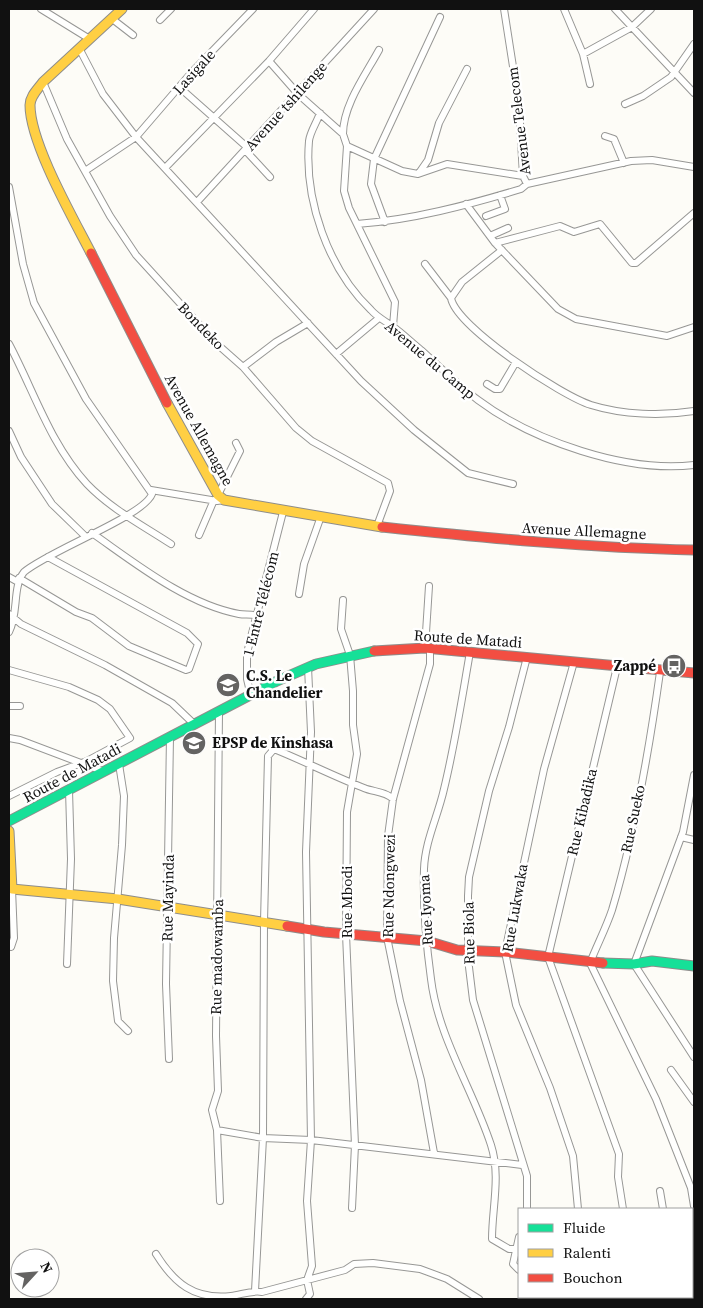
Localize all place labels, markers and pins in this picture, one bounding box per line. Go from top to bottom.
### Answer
bus stop icon: Zappé [661,653,687,679]
place label: Zappé [614,655,656,676]
place label: C.S. Le Chandelier [246,665,323,703]
school or university icon: C.S. Le Chandelier [215,672,241,698]
school or university icon: EPSP de Kinshasa [181,730,207,756]
place label: EPSP de Kinshasa [212,732,334,753]

